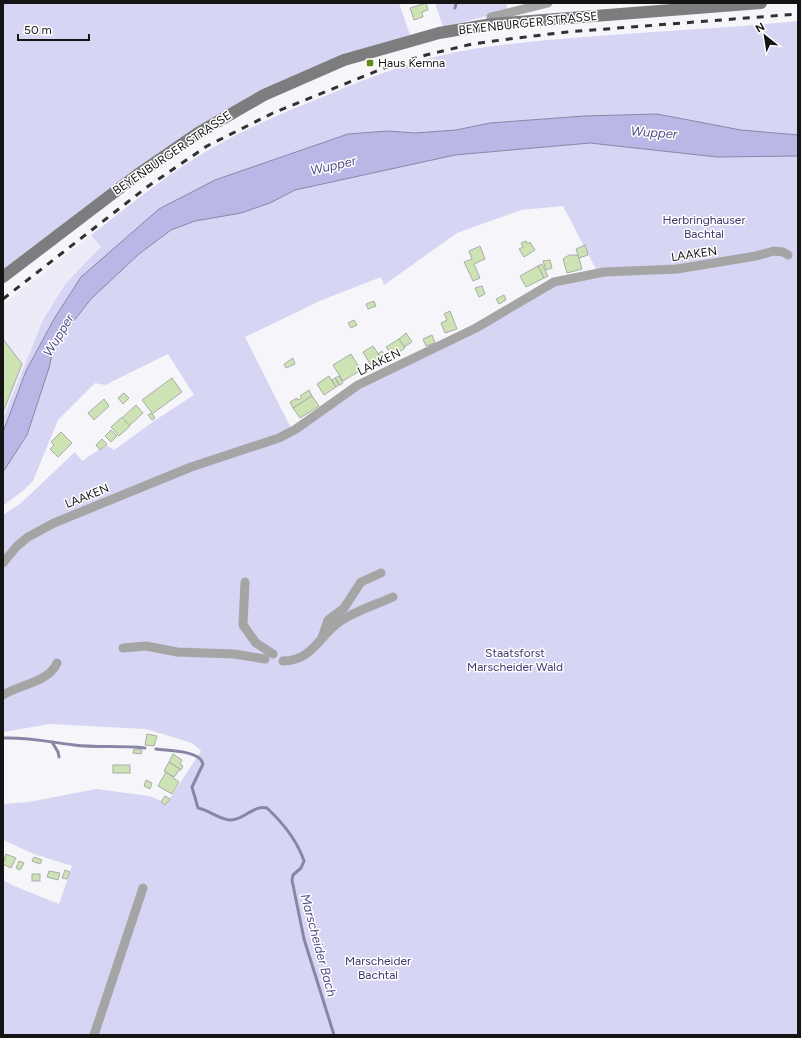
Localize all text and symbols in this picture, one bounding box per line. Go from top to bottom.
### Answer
street label: BEYENBURGER STRASSE [458,9,598,37]
scale bar [18,16,89,42]
north arrow [745,16,785,56]
text: N [753,20,767,36]
text: 50 m [24,23,52,37]
place label: Haus Kemna [378,56,445,70]
marker: Haus Kemna [365,58,375,68]
street label: BEYENBURGER STRASSE [110,108,234,198]
water label: Wupper [630,123,678,142]
water label: Wupper [309,153,358,178]
park label: Herbringhauser Bachtal [663,213,745,241]
street label: LAAKEN [670,244,718,264]
water label: Wupper [40,311,77,359]
street label: LAAKEN [355,346,403,378]
street label: LAAKEN [63,481,111,511]
park label: Staatsforst Marscheider Wald [467,646,563,674]
water label: Marscheider Bach [298,892,339,998]
park label: Marscheider Bachtal [345,954,411,982]

